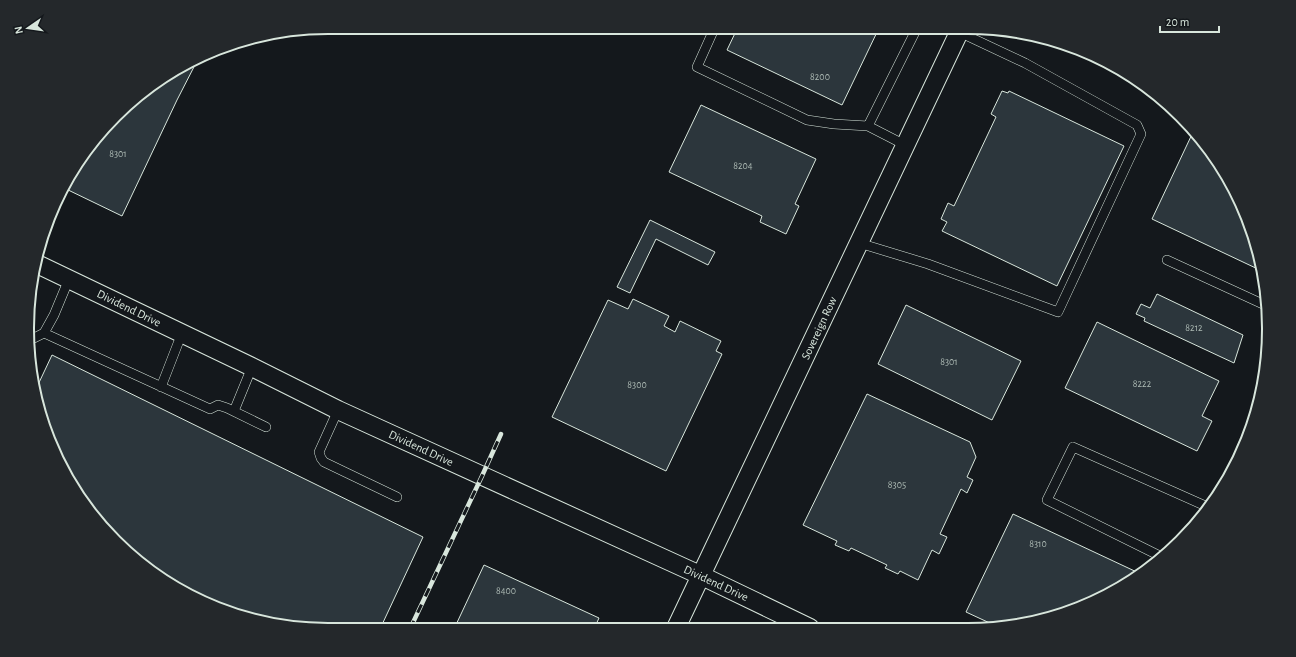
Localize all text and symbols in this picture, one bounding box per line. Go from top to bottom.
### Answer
north arrow [8,8,48,48]
scale bar [1160,8,1219,34]
text: 20 m [1166,16,1189,28]
text: N [13,25,25,35]
house number: 8200 [810,72,830,82]
house number: 8301 [109,149,127,159]
house number: 8204 [733,161,753,171]
street label: Dividend Drive [95,287,163,329]
street label: Sovereign Row [799,295,839,361]
house number: 8212 [1185,323,1203,333]
house number: 8301 [940,357,958,367]
house number: 8222 [1133,379,1152,389]
house number: 8300 [627,380,647,390]
street label: Dividend Drive [387,428,455,468]
house number: 8305 [888,480,906,490]
house number: 8310 [1029,539,1047,549]
street label: Dividend Drive [682,563,750,603]
house number: 8400 [496,586,516,596]

